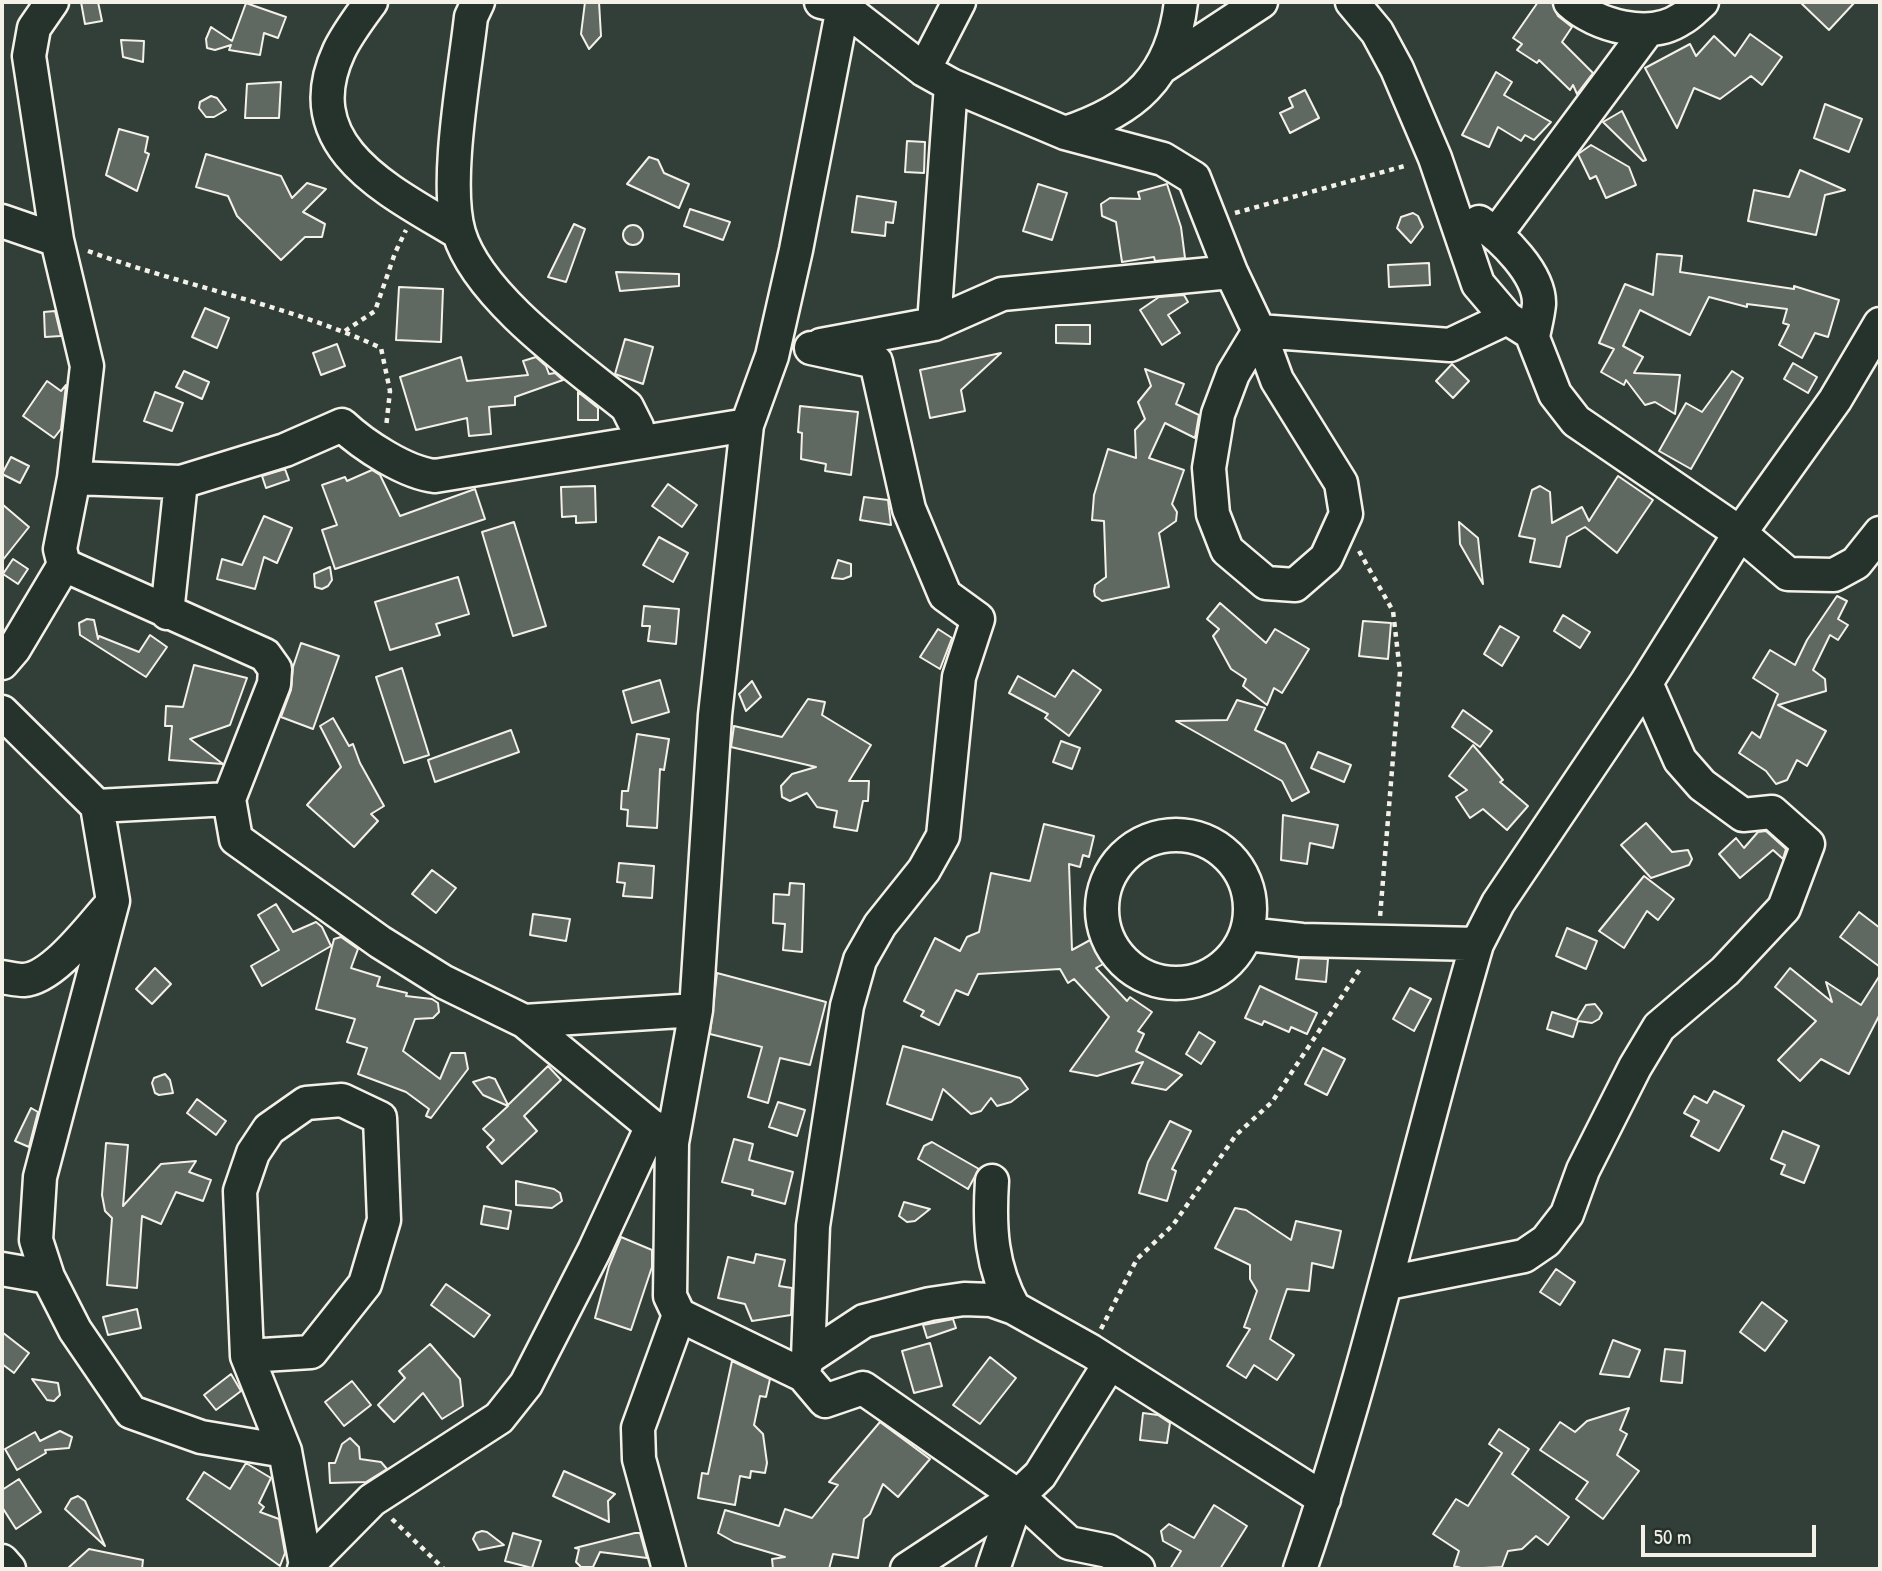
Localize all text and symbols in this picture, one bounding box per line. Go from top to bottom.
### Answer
scale bar [1644,1512,1819,1556]
text: 50 m [1654,1522,1691,1551]

